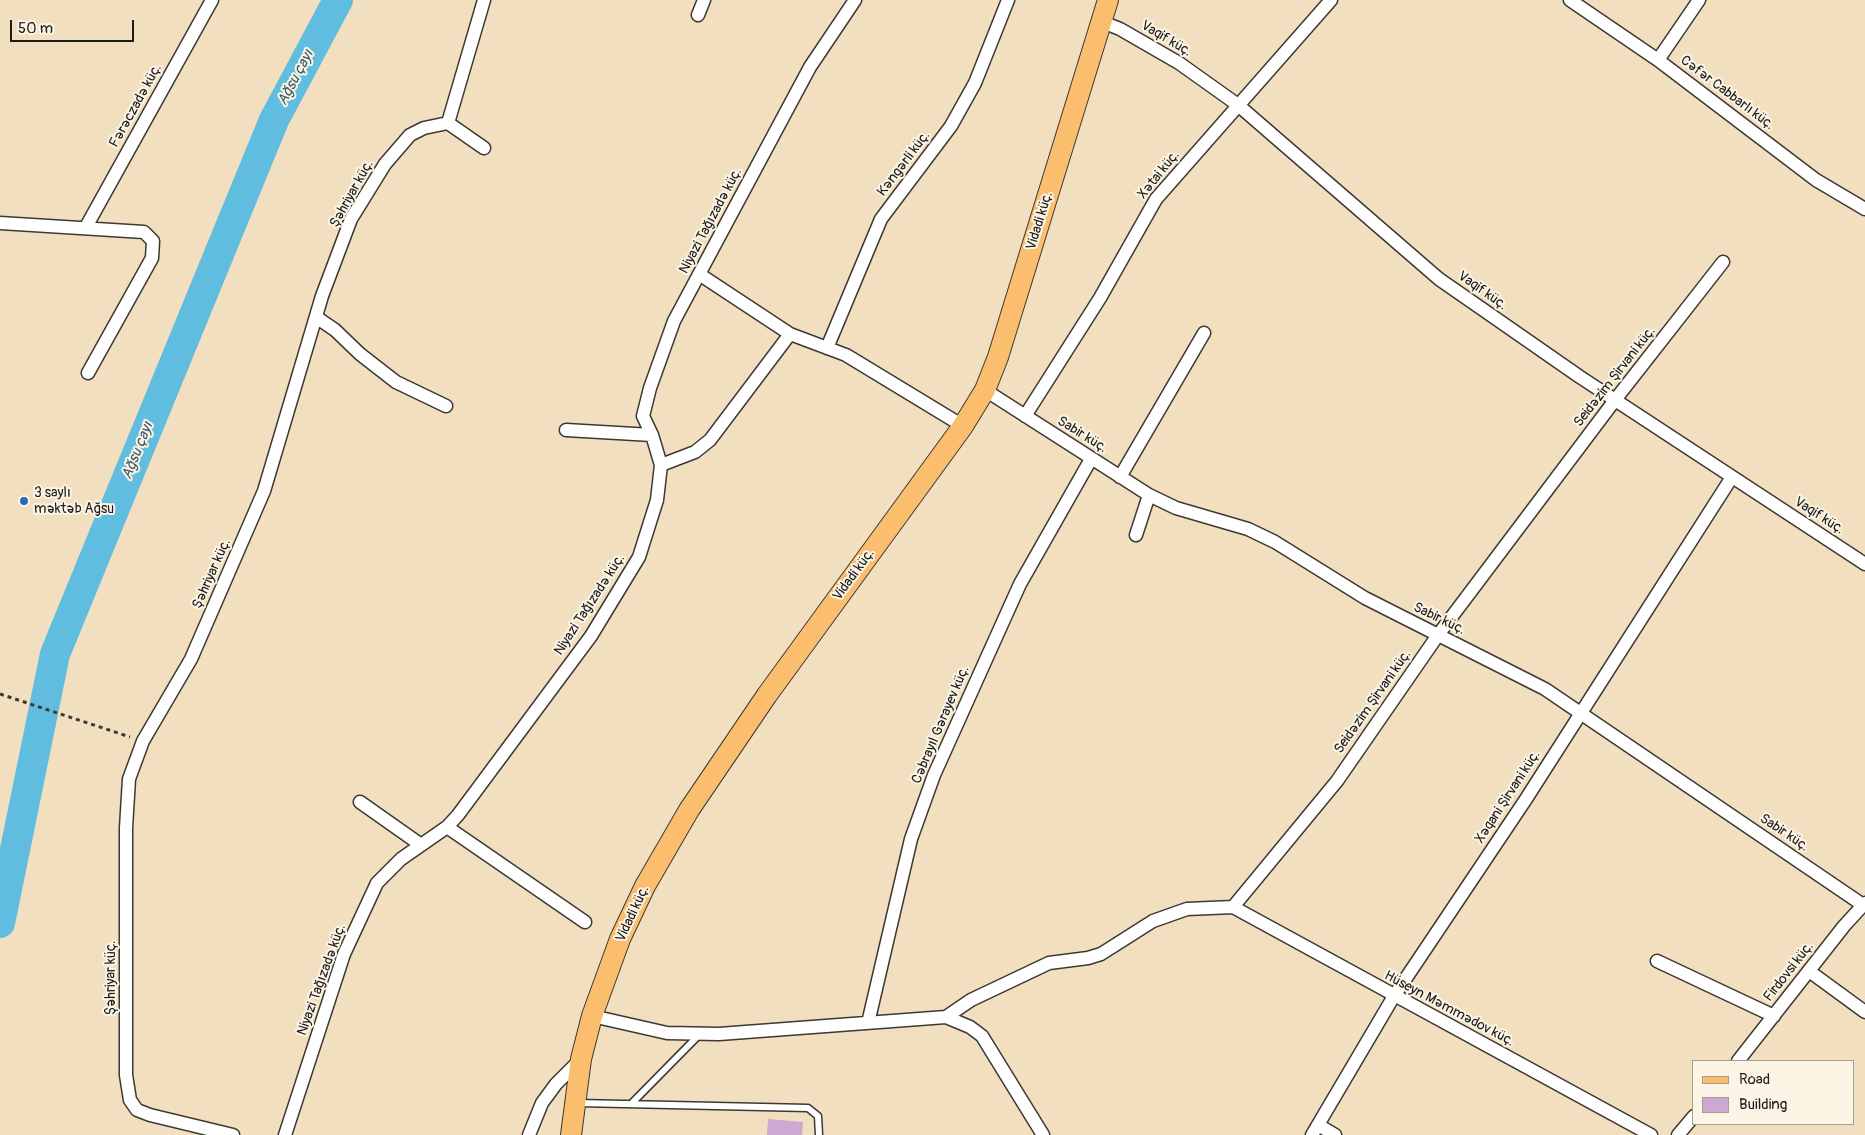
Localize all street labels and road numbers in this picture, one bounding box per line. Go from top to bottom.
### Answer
street label: Vaqif küç. [1138,17,1194,61]
street label: Cəfər Cabbarlı küç. [1677,52,1777,134]
street label: Fərəczadə küç. [106,61,166,151]
street label: Kəngərli küç. [874,128,934,200]
street label: Xətai küç. [1134,147,1184,203]
street label: Şəhriyar küç. [327,157,377,231]
street label: Niyazi Tağızadə küç. [676,165,746,277]
street label: Vidadi küç. [1023,190,1057,252]
street label: Vaqif küç. [1454,268,1510,314]
street label: Seidəzim Şirvani küç. [1571,323,1659,431]
street label: Sabir küç. [1054,413,1110,457]
street label: Vaqif küç. [1791,494,1847,538]
street label: Şəhriyar küç. [189,536,235,612]
street label: Vidadi küç. [830,546,878,604]
street label: Niyazi Tağızadə küç. [551,551,629,659]
street label: Sabir küç. [1410,599,1468,639]
street label: Seidəzim Şirvani küç. [1331,647,1415,757]
street label: Cəbrayıl Gərayev küç. [909,664,973,786]
street label: Xəqani Şirvani küç. [1472,747,1544,847]
street label: Sabir küç. [1756,811,1812,855]
street label: Vidadi küç. [613,883,653,945]
street label: Niyazi Tağızadə küç. [294,922,350,1038]
street label: Firdovsi küç. [1760,939,1818,1005]
street label: Şəhriyar küç. [103,941,119,1015]
street label: Hüseyn Məmmədov küç. [1381,968,1517,1050]

